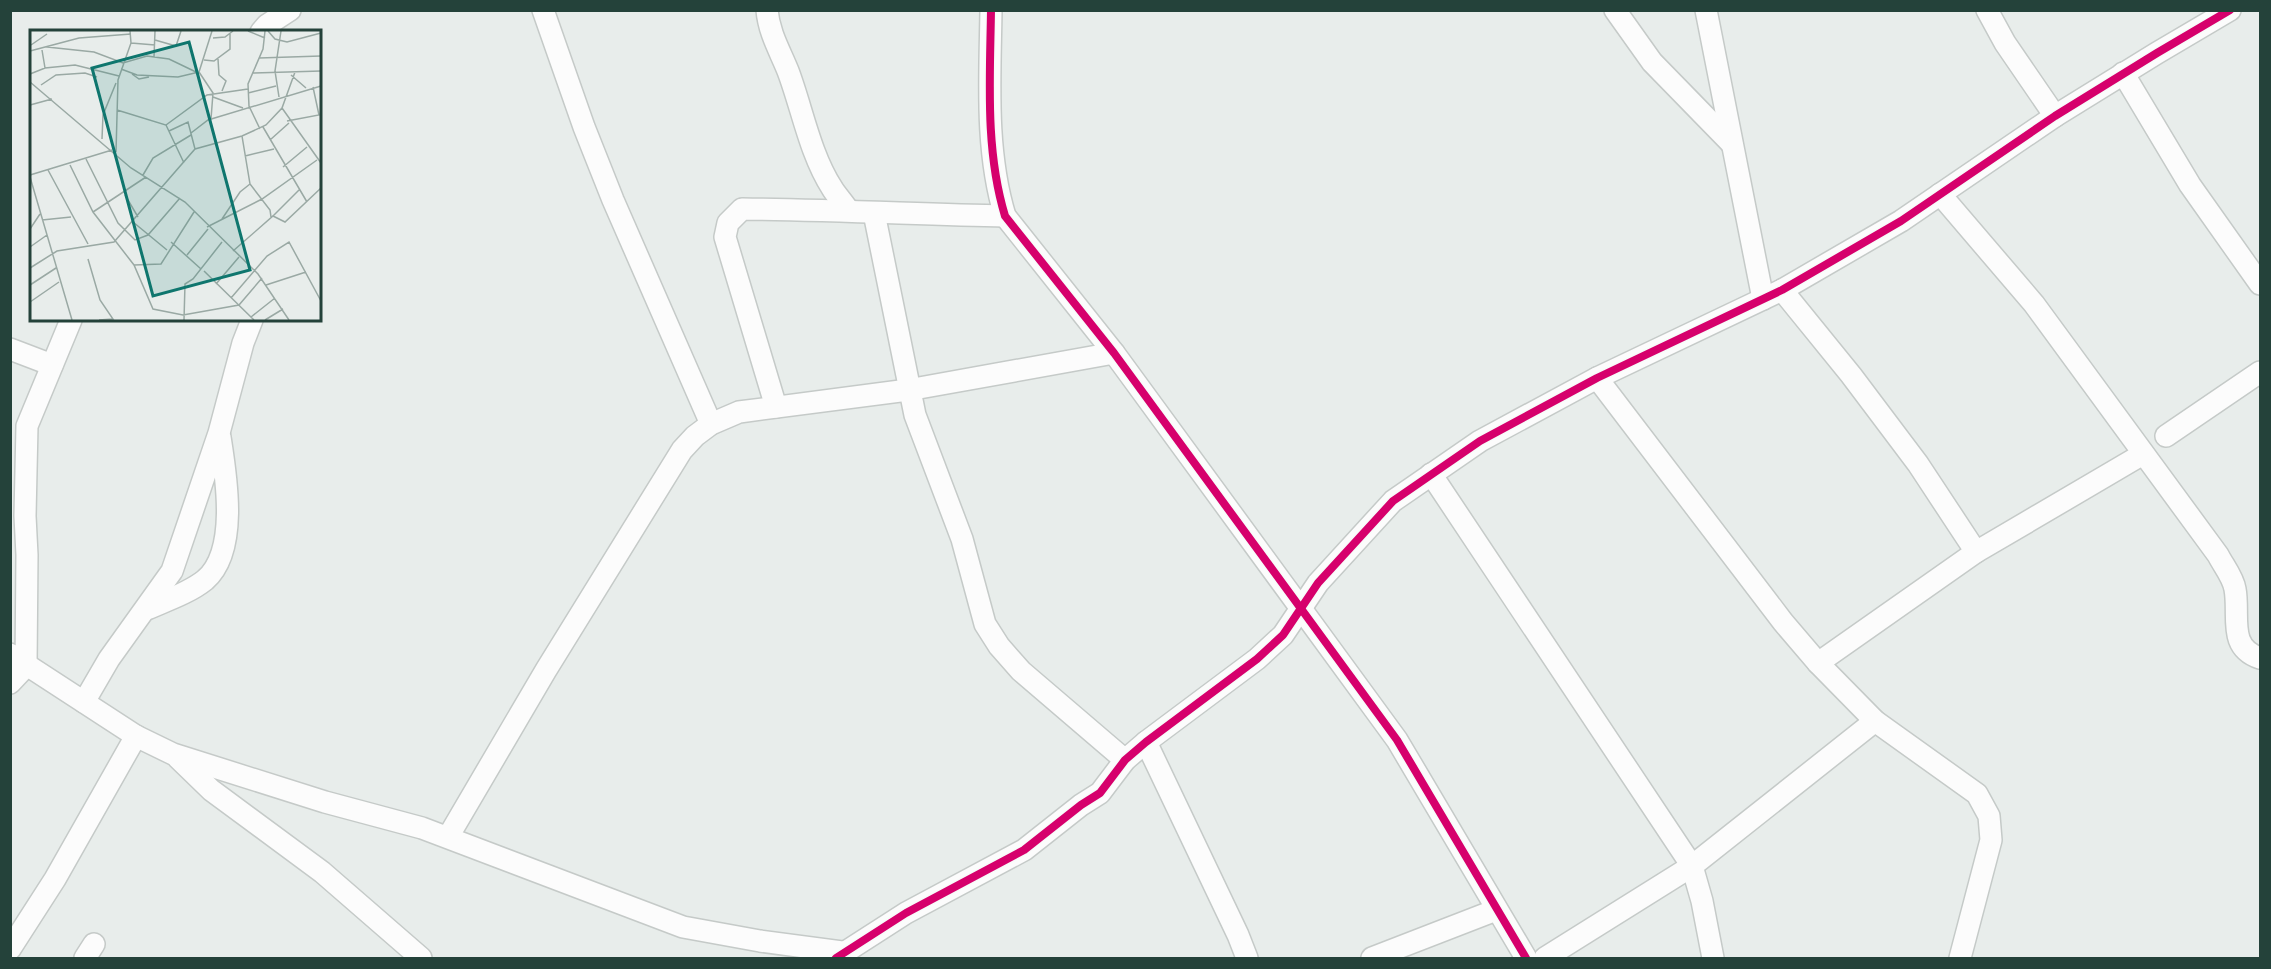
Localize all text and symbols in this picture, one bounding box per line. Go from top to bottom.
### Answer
inset map [30,30,321,321]

